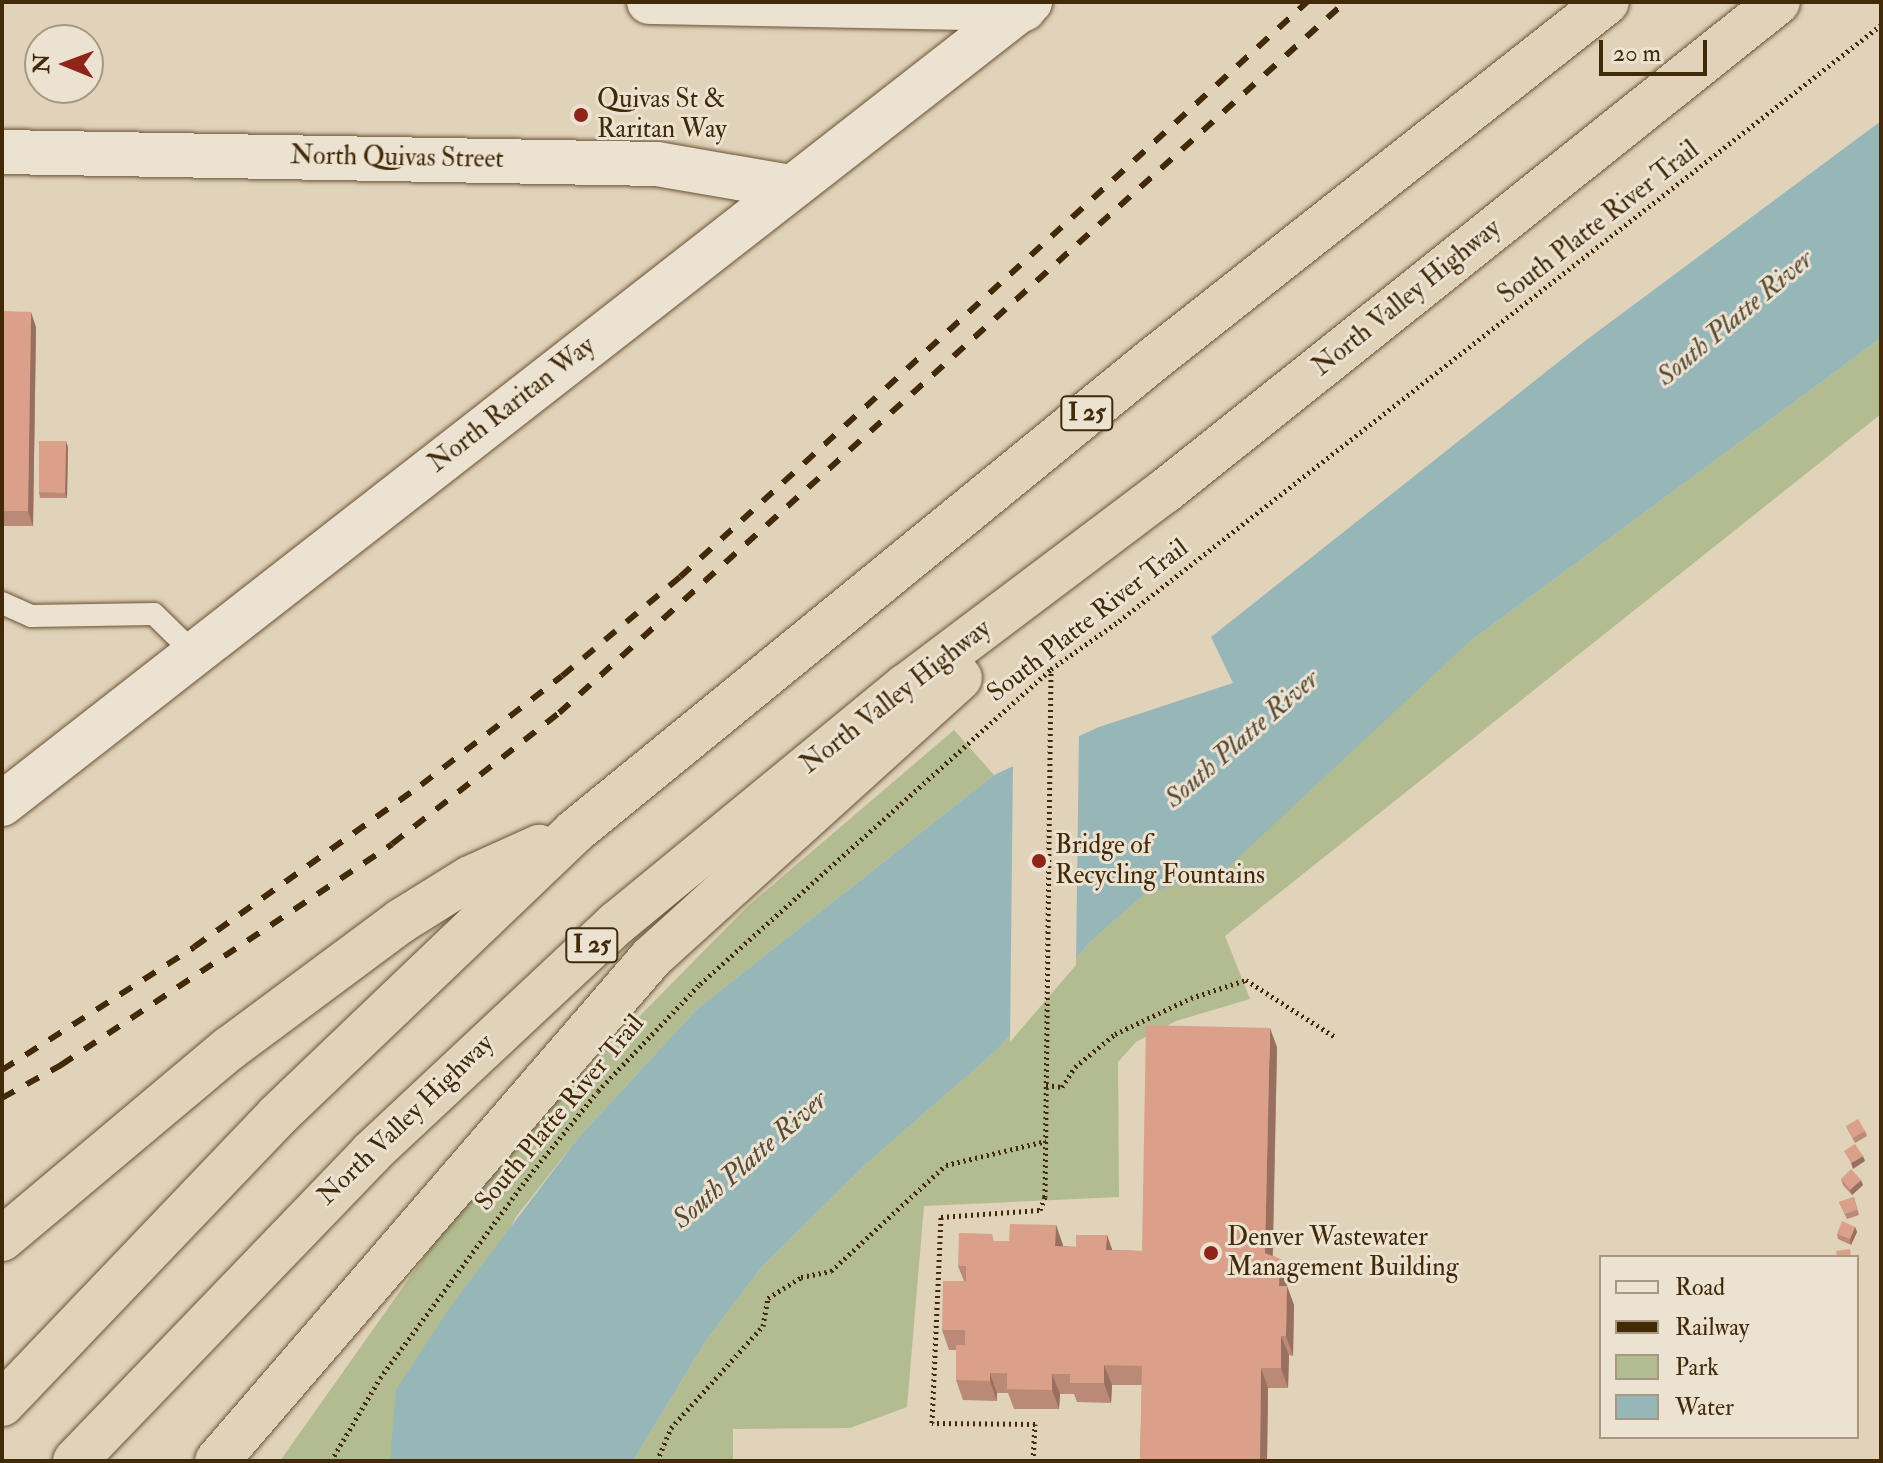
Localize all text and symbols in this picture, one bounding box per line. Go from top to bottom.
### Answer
north arrow [24,24,104,104]
scale bar [1603,24,1711,74]
text: 20 m [1613,38,1661,69]
text: N [28,54,56,74]
place label: Quivas St & Raritan Way [597,84,727,146]
marker: Quivas St & Raritan Way [572,106,590,124]
street label: South Platte River Trail [1492,135,1706,311]
street label: North Quivas Street [290,141,504,175]
street label: North Valley Highway [1307,213,1507,383]
water label: South Platte River [1650,243,1820,393]
street label: North Raritan Way [423,330,601,480]
road number: I 25 [1059,393,1115,433]
street label: South Platte River Trail [981,533,1195,709]
street label: North Valley Highway [795,613,997,781]
water label: South Platte River [1158,663,1326,815]
place label: Bridge of Recycling Fountains [1055,830,1265,892]
marker: Bridge of Recycling Fountains [1030,852,1048,870]
road number: I 25 [564,925,620,965]
street label: South Platte River Trail [469,1009,651,1217]
street label: North Valley Highway [312,1028,500,1212]
water label: South Platte River [666,1084,834,1236]
place label: Denver Wastewater Management Building [1227,1222,1458,1284]
marker: Denver Wastewater Management Building [1202,1244,1220,1262]
legend [1599,1255,1859,1439]
text: Road [1675,1272,1725,1303]
text: Railway [1675,1312,1749,1343]
text: Park [1675,1352,1719,1383]
text: Water [1675,1392,1734,1423]

